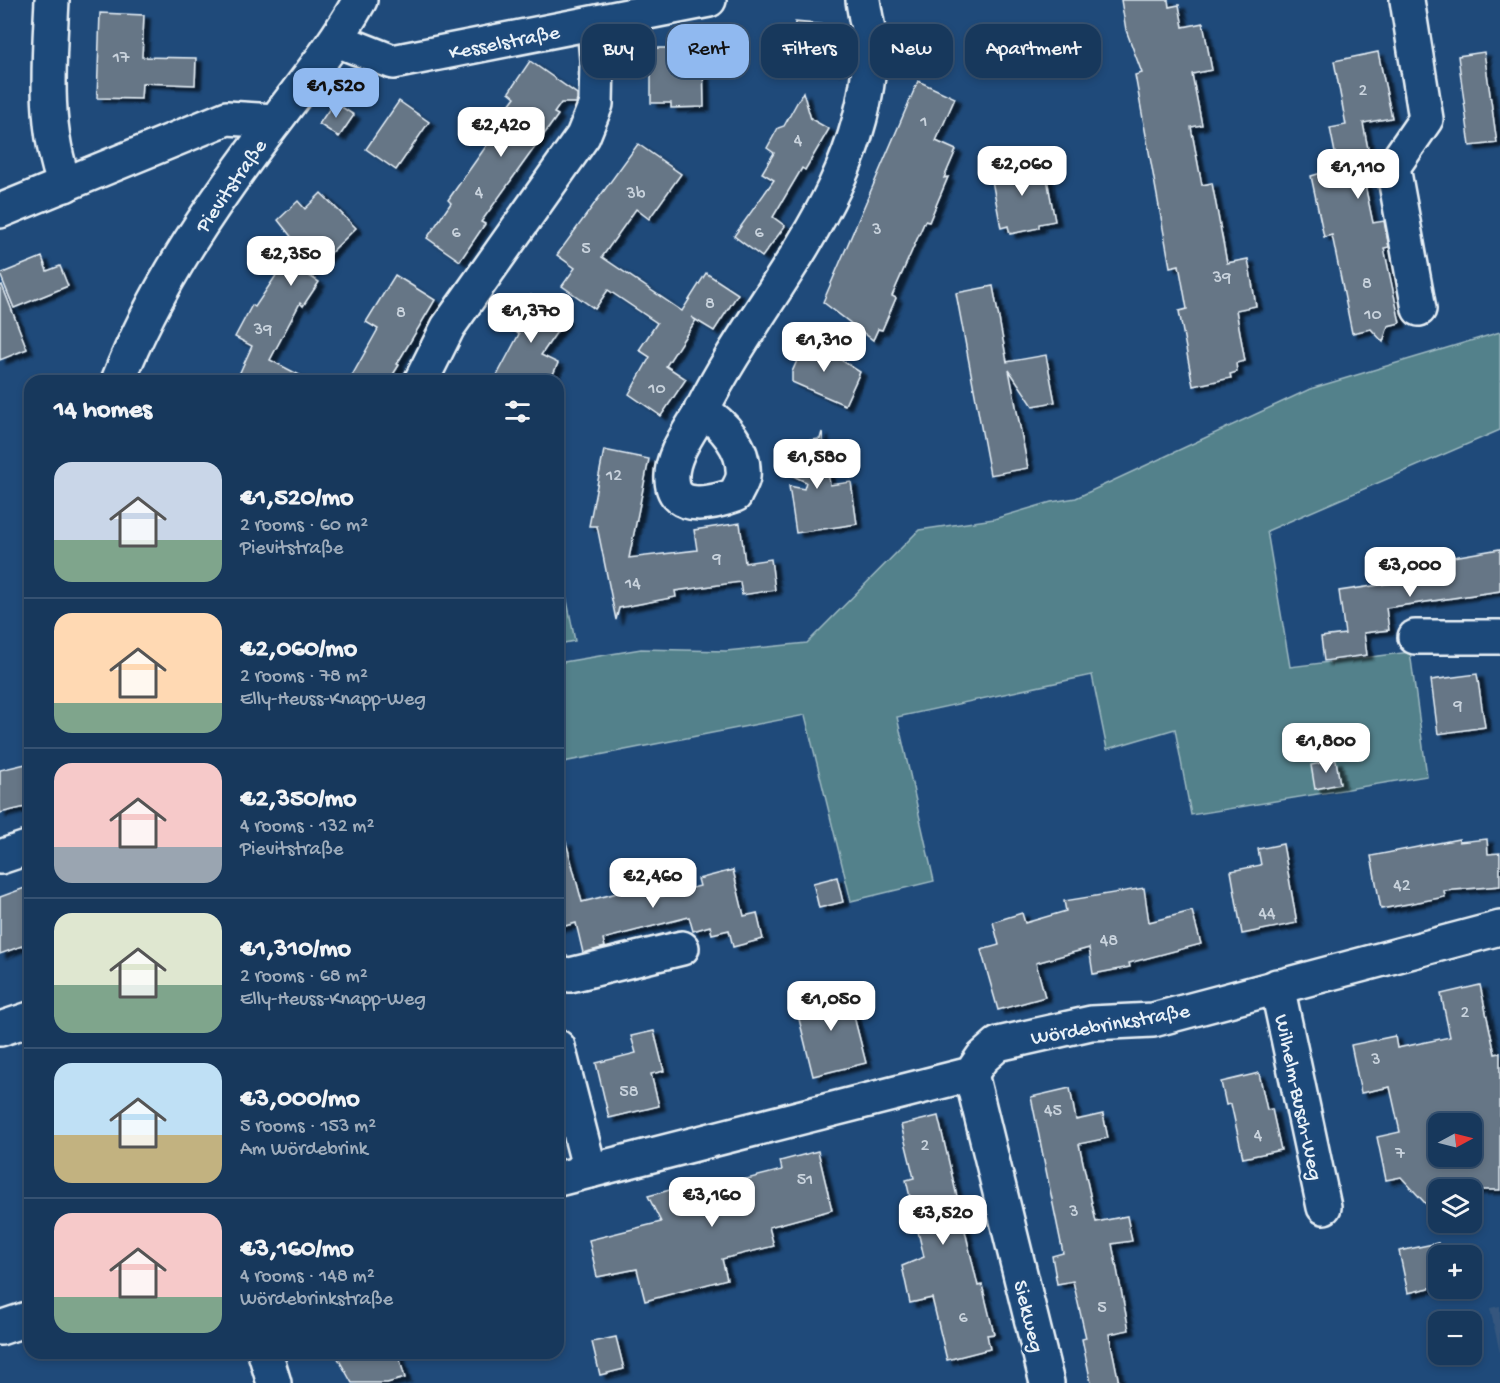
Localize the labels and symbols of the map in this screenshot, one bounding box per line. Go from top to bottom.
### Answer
street label: Kesselstraße [447,21,563,67]
house number: 17 [112,48,130,69]
pin: €1,520 [287,68,385,119]
house number: 2 [1359,81,1368,102]
pin: €2,420 [452,107,550,158]
house number: 1 [919,112,928,133]
house number: 4 [794,131,803,152]
street label: Pievitstraße [191,135,275,239]
pin: €2,060 [973,146,1071,197]
pin: €1,110 [1309,149,1407,200]
house number: 4 [475,183,484,204]
house number: 3b [626,184,646,205]
house number: 3 [871,220,882,241]
house number: 6 [451,223,461,244]
house number: 6 [754,223,764,244]
pin: €2,350 [242,236,340,287]
house number: 5 [581,239,591,260]
house number: 39 [1212,268,1231,289]
house number: 8 [1362,274,1372,295]
pin: €1,370 [482,293,580,344]
house number: 8 [705,294,715,315]
house number: 8 [396,303,406,324]
house number: 10 [1363,305,1382,326]
house number: 39 [253,320,272,341]
pin: €1,310 [775,322,873,373]
house number: 10 [647,379,666,400]
pin: €1,580 [768,439,866,490]
house number: 12 [605,466,622,487]
pin: €3,000 [1361,547,1459,598]
house number: 9 [711,549,722,570]
house number: 14 [624,574,641,595]
house number: 9 [1452,696,1463,717]
pin: €1,800 [1277,723,1375,774]
pin: €2,460 [604,858,702,909]
house number: 42 [1393,876,1411,897]
house number: 44 [1258,904,1276,925]
house number: 48 [1100,931,1118,952]
pin: €1,050 [782,981,880,1032]
street label: Wördebrinkstraße [1029,1000,1193,1053]
house number: 2 [1461,1003,1470,1024]
street label: Wilhelm-Busch-Weg [1267,1012,1326,1183]
house number: 3 [1370,1050,1381,1071]
house number: 58 [619,1082,639,1103]
house number: 45 [1044,1101,1062,1122]
north arrow [1428,1113,1482,1167]
house number: 4 [1254,1126,1263,1147]
house number: 2 [921,1136,930,1157]
house number: 7 [1394,1144,1405,1165]
house number: 51 [797,1170,813,1191]
pin: €3,160 [663,1177,761,1228]
pin: €3,520 [894,1195,992,1246]
house number: 3 [1068,1202,1079,1223]
street label: Siekweg [1006,1278,1048,1356]
house number: 5 [1097,1298,1107,1319]
house number: 6 [958,1308,968,1329]

